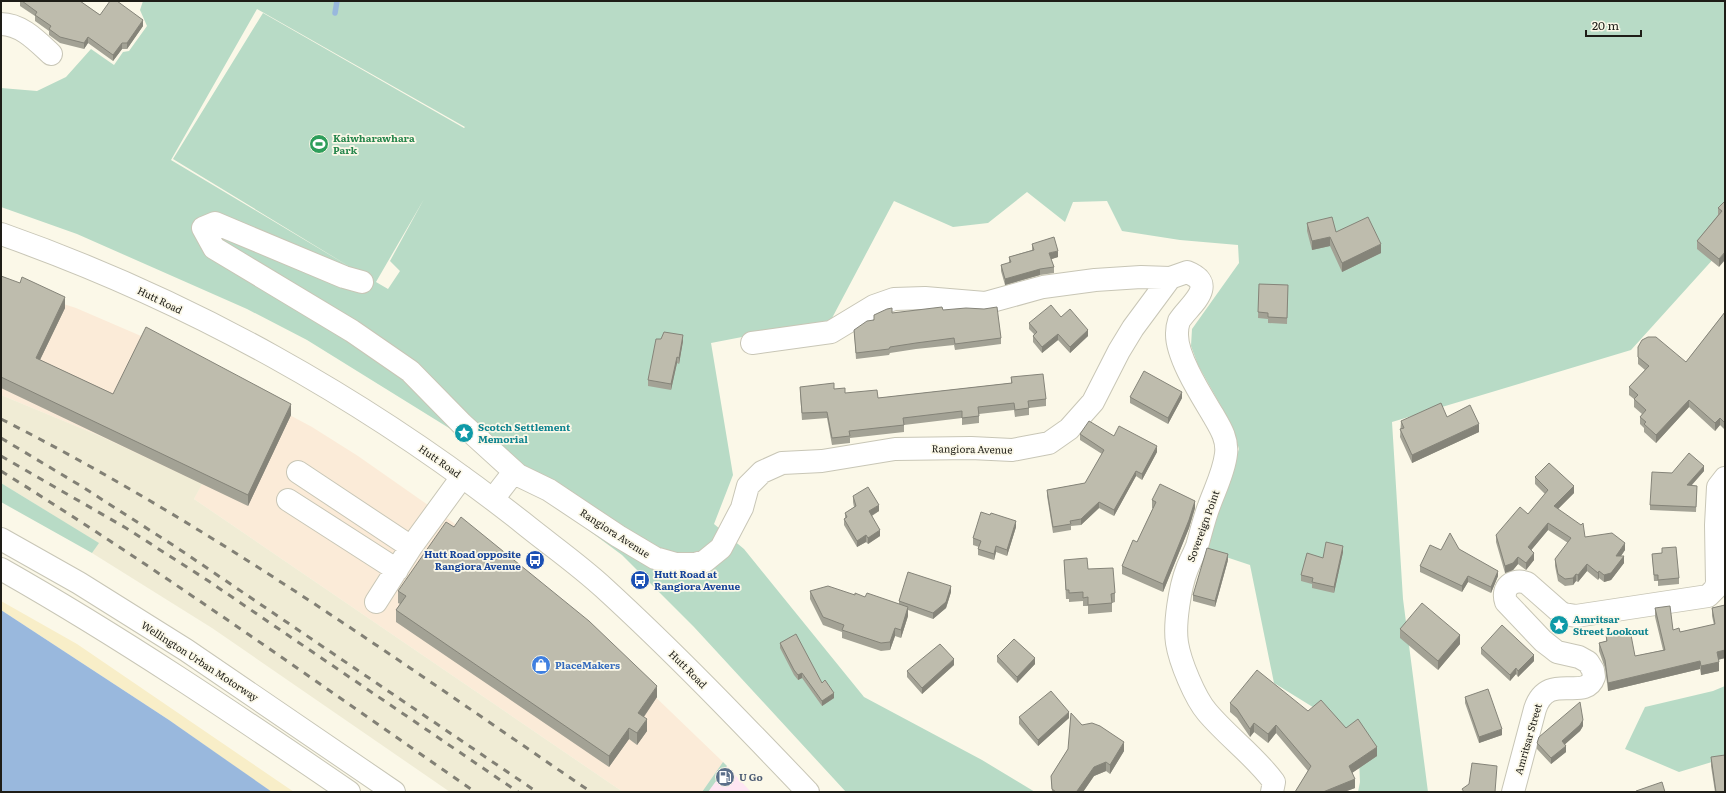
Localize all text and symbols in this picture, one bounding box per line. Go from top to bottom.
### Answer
scale bar [1586,12,1641,38]
text: 20 m [1592,16,1619,34]
place label: Kaiwharawhara Park [333,130,415,157]
sports icon: Kaiwharawhara Park [308,133,330,155]
street label: Hutt Road [135,282,185,317]
place label: Scotch Settlement Memorial [478,419,571,446]
place icon: Scotch Settlement Memorial [453,422,475,444]
street label: Rangiora Avenue [931,440,1013,457]
street label: Hutt Road [416,441,464,481]
street label: Sovereign Point [1183,488,1222,564]
street label: Rangiora Avenue [577,504,653,561]
place label: Hutt Road opposite Rangiora Avenue [424,546,521,573]
bus stop icon: Hutt Road opposite Rangiora Avenue [524,549,546,571]
place label: Hutt Road at Rangiora Avenue [654,566,741,593]
bus stop icon: Hutt Road at Rangiora Avenue [629,569,651,591]
place label: Amritsar Street Lookout [1573,611,1649,638]
place icon: Amritsar Street Lookout [1548,614,1570,636]
street label: Wellington Urban Motorway [139,617,262,704]
street label: Hutt Road [666,646,711,691]
shop icon: PlaceMakers [530,654,552,676]
place label: PlaceMakers [555,657,620,672]
street label: Amritsar Street [1510,701,1545,776]
fuel station icon: U Go [714,766,736,788]
place label: U Go [739,769,763,784]

